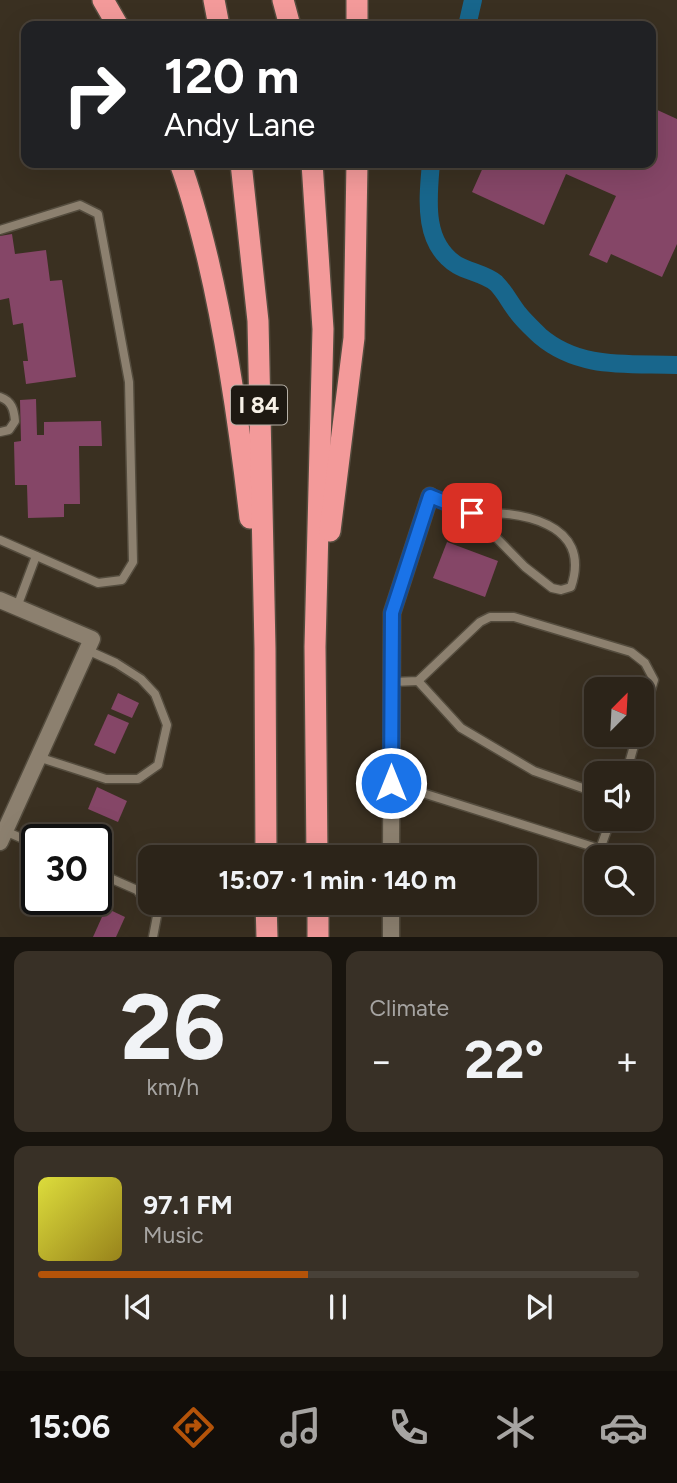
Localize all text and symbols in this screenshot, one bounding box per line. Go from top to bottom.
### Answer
text: 120 m [164,46,299,105]
icon: right [49,49,140,140]
text: Andy Lane [164,106,315,144]
road number: I 84 [231,386,287,424]
pin [442,483,502,543]
icon: arrive [453,494,491,532]
north arrow [584,677,654,747]
map controls [584,677,654,915]
position arrow [354,746,428,820]
button: sound [584,761,654,831]
speed limit sign: 30 [21,824,112,915]
button: search [584,845,654,915]
text: 15:07 · 1 min · 140 m [218,864,457,896]
text: 26 [120,973,225,1082]
text: Climate [370,994,449,1022]
text: 22° [464,1029,544,1091]
text: − [370,1038,393,1084]
text: + [615,1038,639,1084]
text: km/h [146,1073,199,1101]
text: 97.1 FM [143,1189,233,1221]
text: Music [143,1221,204,1249]
icon: previous [119,1288,157,1326]
icon: pause [319,1288,357,1326]
icon: next [520,1288,558,1326]
icon: directions [169,1403,218,1452]
icon: music [276,1403,325,1452]
icon: phone [384,1403,433,1452]
icon: climate [491,1403,540,1452]
icon: car [599,1403,648,1452]
text: 15:06 [29,1408,110,1446]

